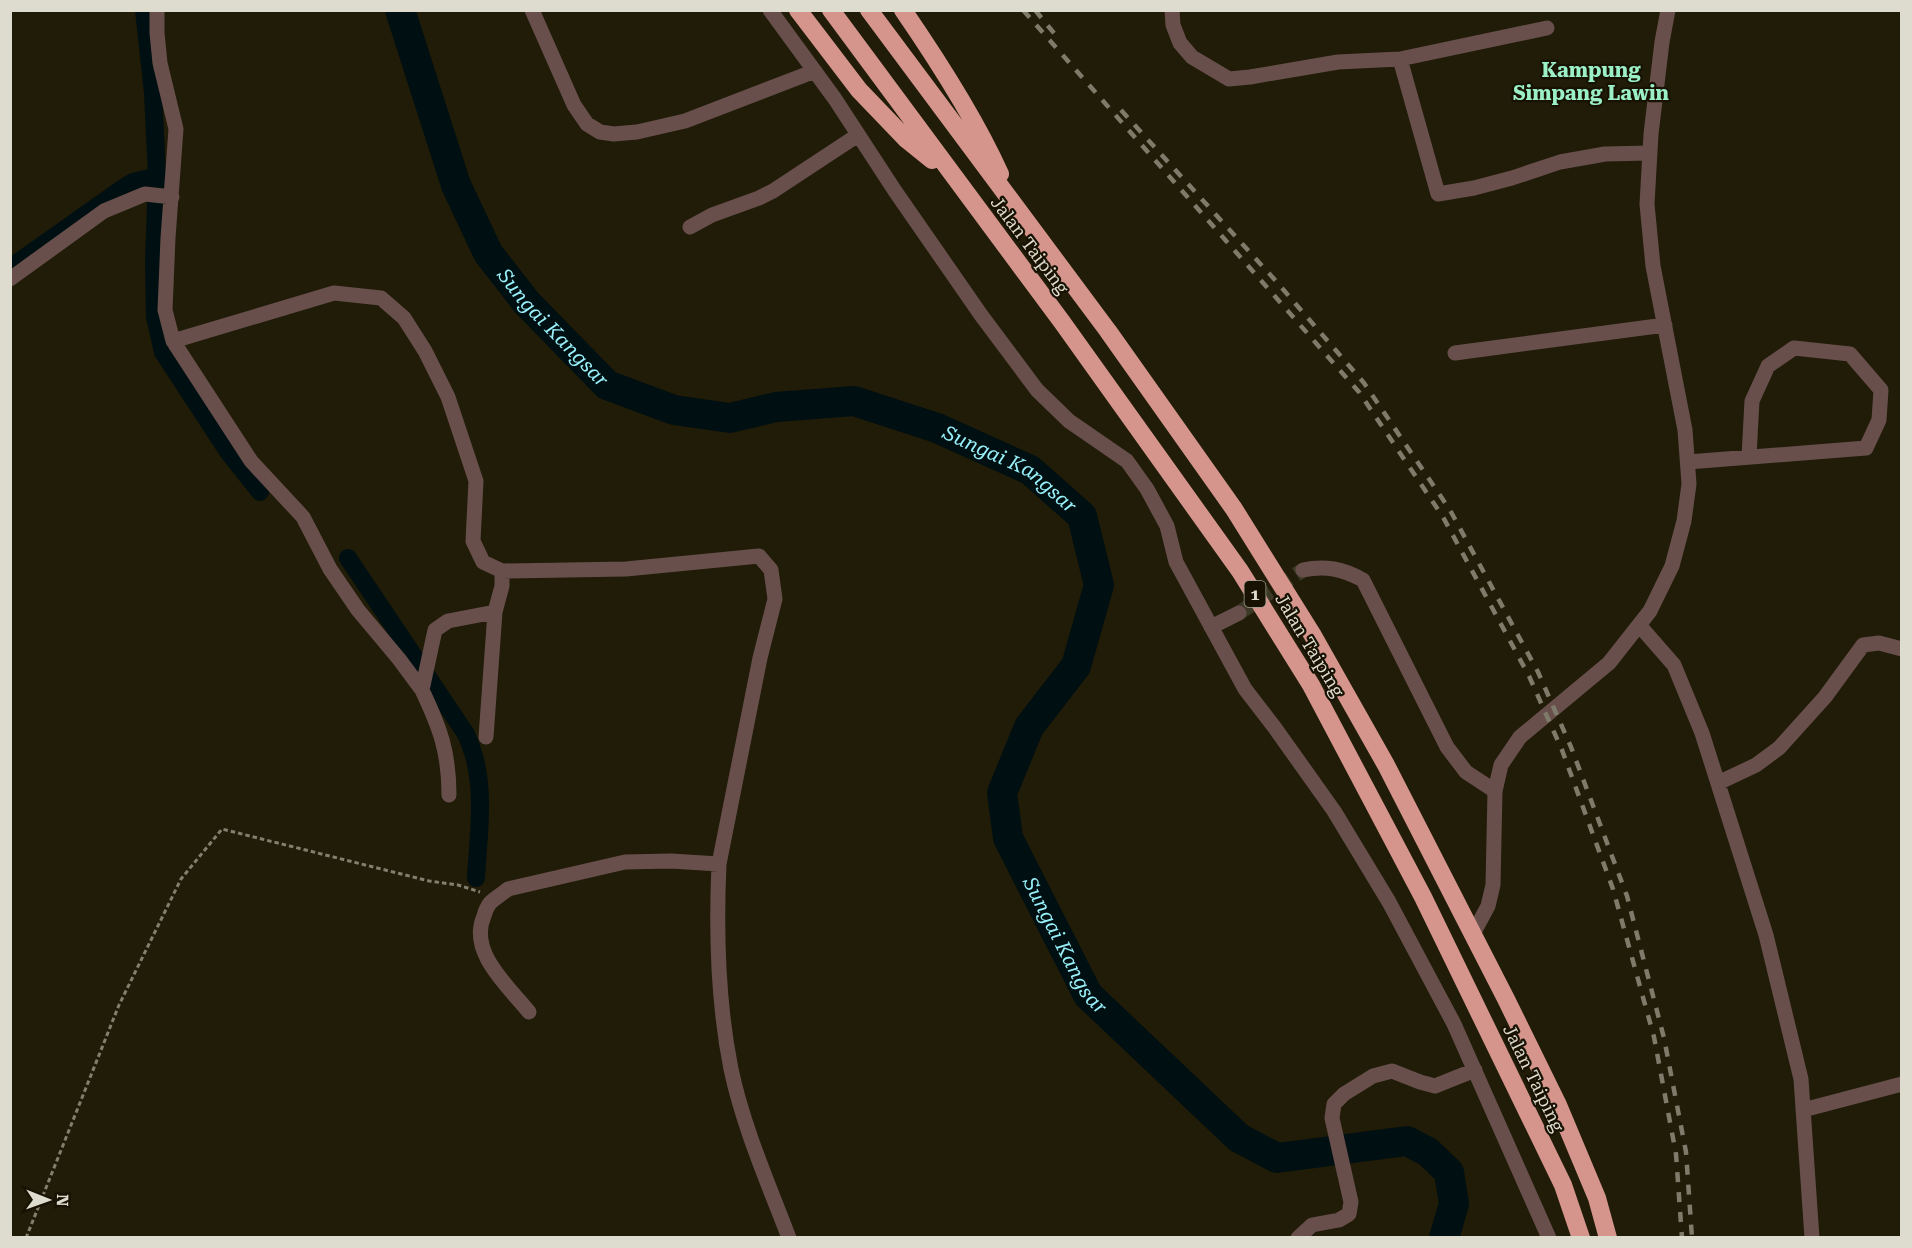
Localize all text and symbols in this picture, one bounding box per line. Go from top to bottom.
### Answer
district label: Kampung Simpang Lawin [1513,58,1670,105]
street label: Jalan Taiping [987,192,1074,299]
water label: Sungai Kangsar [492,263,614,392]
water label: Sungai Kangsar [938,420,1082,518]
road number: 1 [1244,581,1266,607]
street label: Jalan Taiping [1271,590,1349,701]
water label: Sungai Kangsar [1017,872,1113,1019]
street label: Jalan Taiping [1499,1021,1569,1136]
north arrow [18,1170,78,1230]
text: N [53,1194,72,1207]

